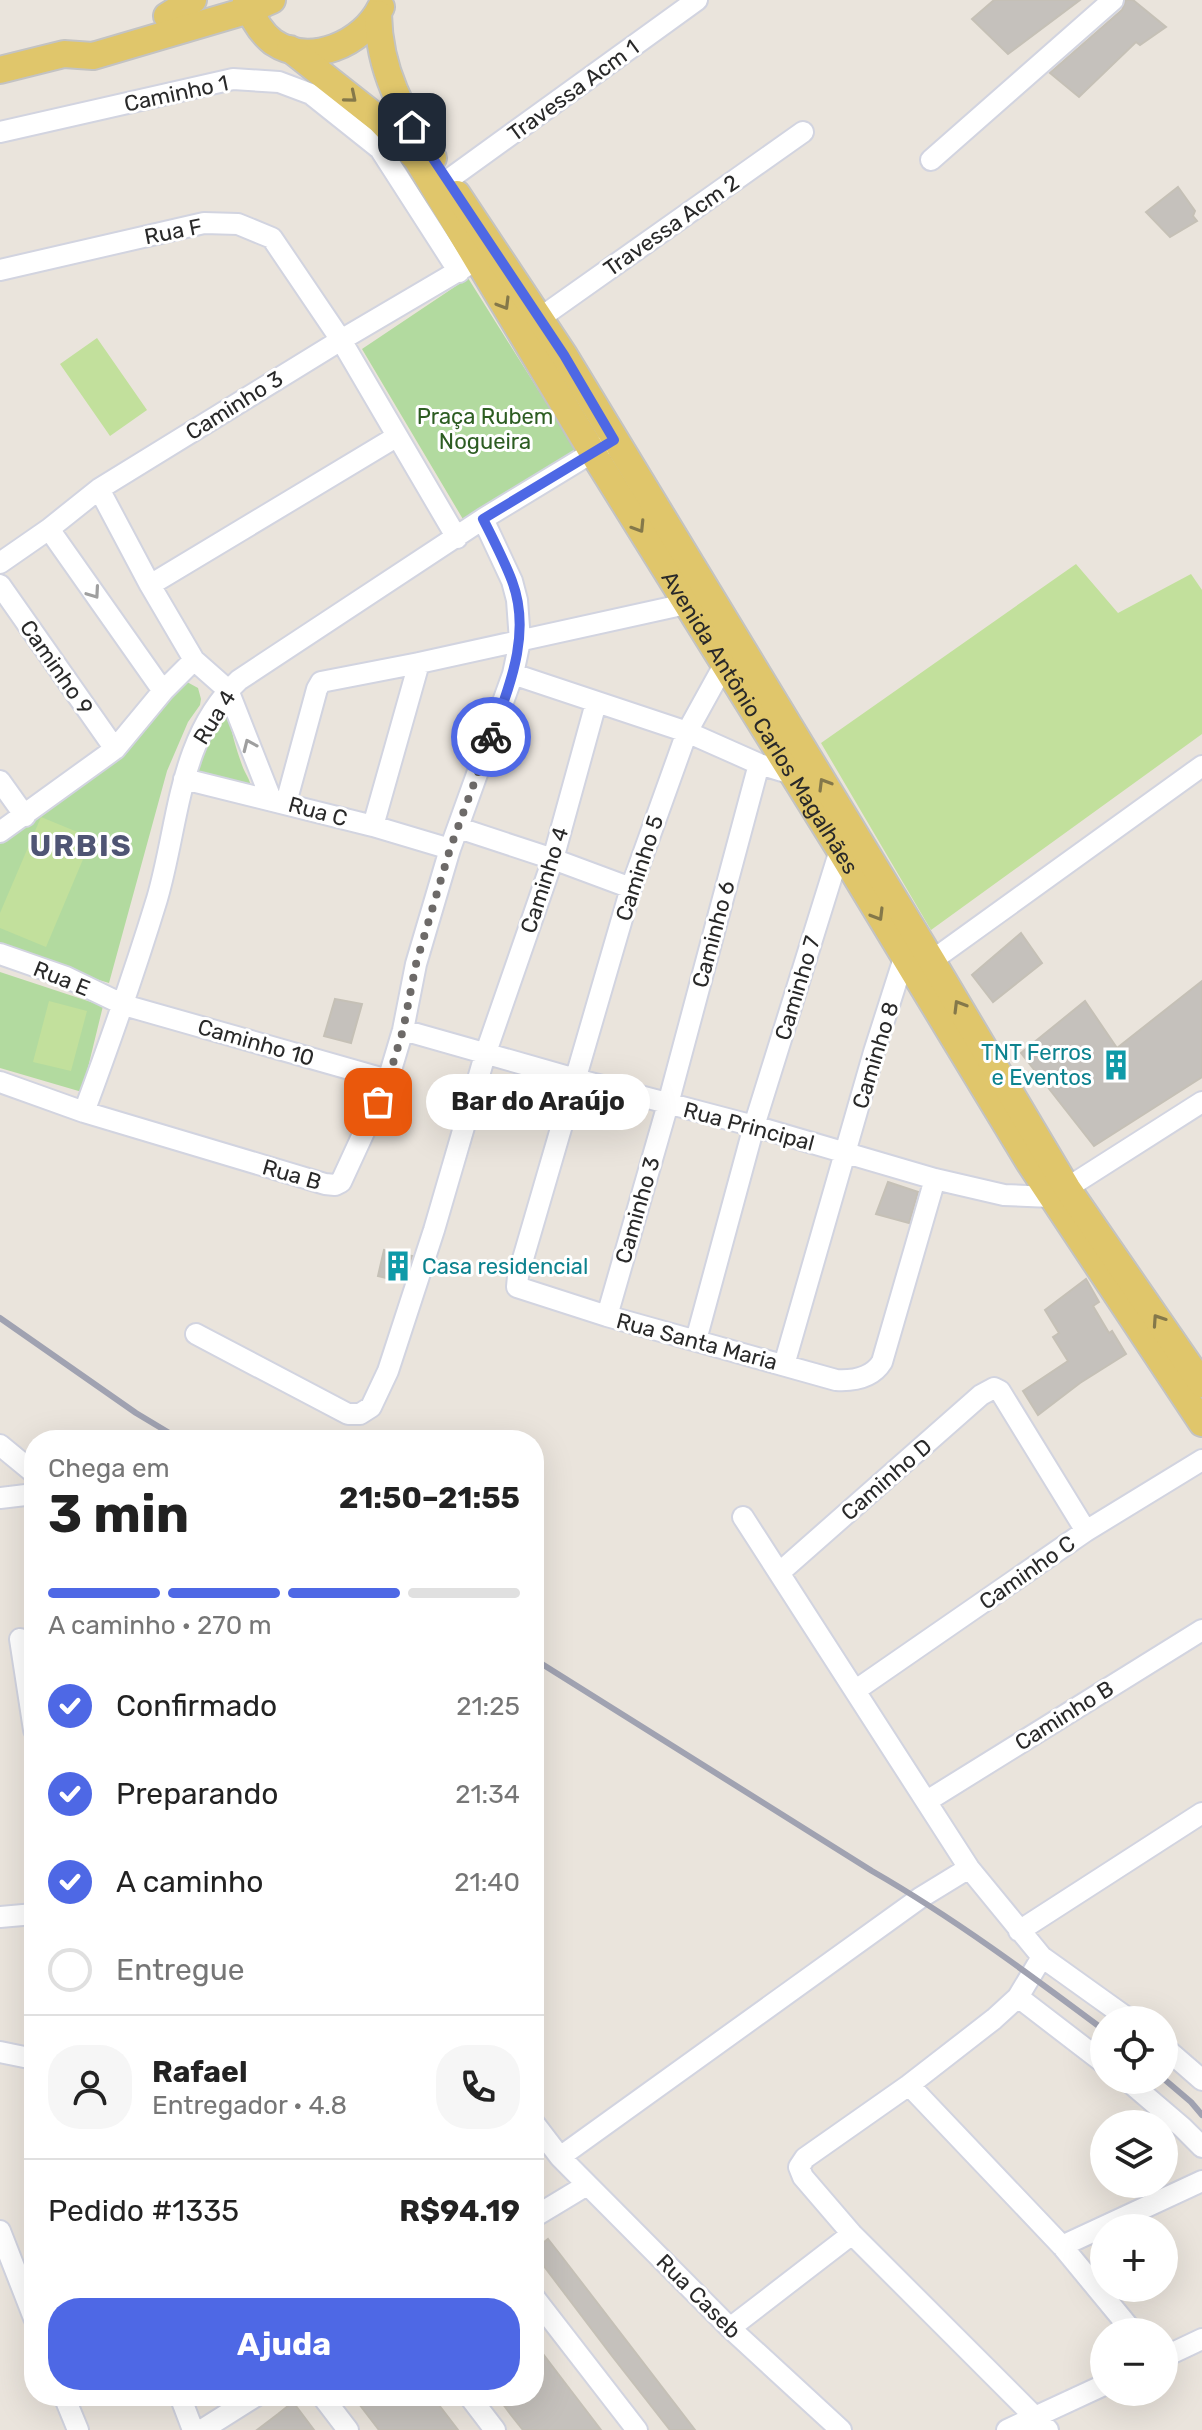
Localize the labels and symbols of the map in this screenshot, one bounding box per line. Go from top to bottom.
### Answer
street label: Travessa Acm 1 [502,34,644,147]
street label: Caminho 1 [122,69,231,118]
one-way arrow [342,87,357,102]
pin [378,93,446,161]
street label: Travessa Acm 2 [598,169,744,282]
street label: Rua F [142,213,204,250]
one-way arrow [494,295,510,310]
street label: Caminho 3 [181,365,288,446]
park label: Praça Rubem Nogueira [417,403,553,455]
one-way arrow [629,518,645,533]
street label: Avenida Antônio Carlos Magalhães [656,566,864,879]
one-way arrow [84,584,99,598]
street label: Caminho 9 [14,615,99,720]
street label: Rua 4 [187,685,241,749]
courier [451,697,531,777]
one-way arrow [243,738,259,753]
one-way arrow [818,778,834,793]
street label: Rua C [285,791,350,832]
street label: Caminho 5 [610,812,669,924]
street label: Caminho 4 [515,824,574,937]
district label: URBIS [29,828,133,864]
street label: Caminho 6 [686,878,741,991]
one-way arrow [868,906,884,921]
street label: Caminho 7 [769,933,826,1044]
street label: Rua E [30,955,94,1002]
street label: Caminho 8 [846,998,905,1112]
one-way arrow [953,1000,969,1015]
street label: Caminho 10 [195,1013,317,1072]
place label: TNT Ferros e Eventos [981,1039,1092,1091]
building icon: TNT Ferros e Eventos [1099,1048,1133,1082]
pin [344,1068,412,1136]
callout: Bar do Araújo [426,1074,650,1130]
street label: Rua Principal [680,1096,817,1157]
street label: Rua B [259,1153,324,1196]
street label: Caminho 3 [609,1154,666,1267]
building icon: Casa residencial [381,1249,415,1283]
place label: Casa residencial [422,1253,588,1280]
street label: Rua Santa Maria [613,1307,780,1376]
one-way arrow [1153,1314,1168,1329]
street label: Caminho D [835,1433,937,1526]
street label: Caminho C [974,1529,1081,1615]
street label: Caminho B [1010,1675,1119,1756]
street label: Rua Caseb [651,2248,747,2344]

